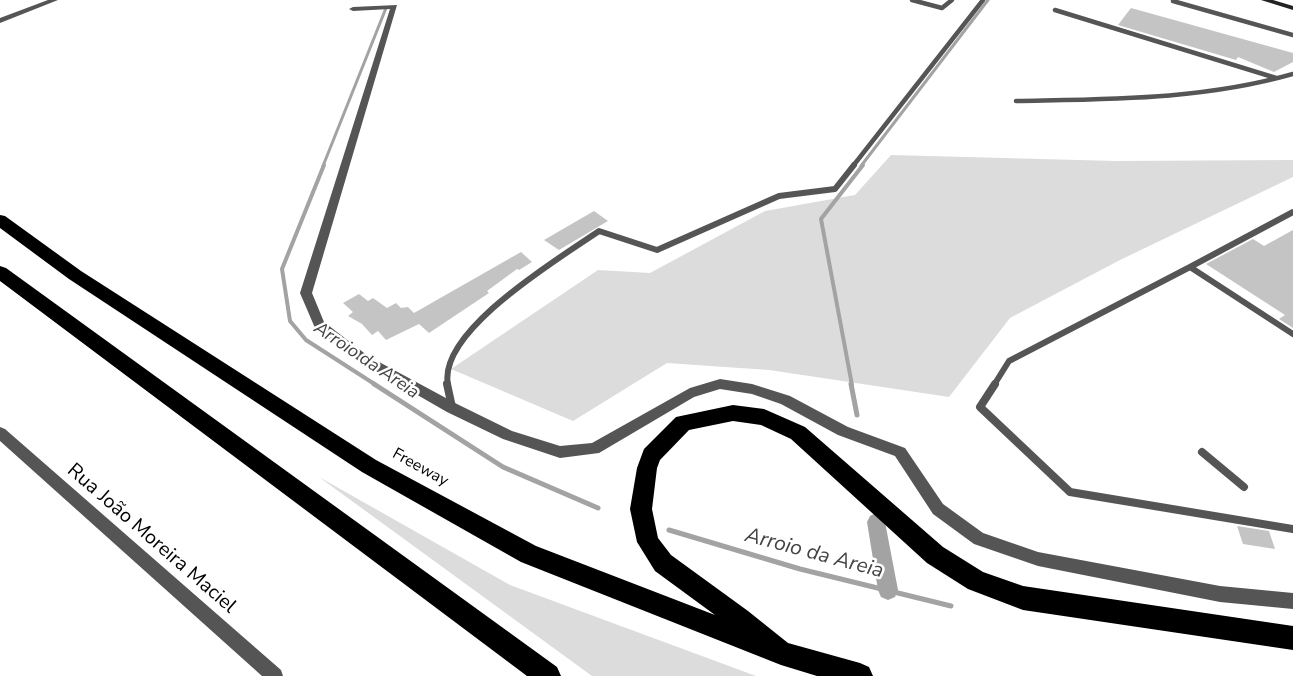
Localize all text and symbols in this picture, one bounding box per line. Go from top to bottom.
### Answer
water label: Arroio da Areia [309,318,423,404]
street label: Freeway [389,445,451,491]
street label: Rua João Moreira Maciel [62,459,240,619]
water label: Arroio da Areia [742,523,886,585]

